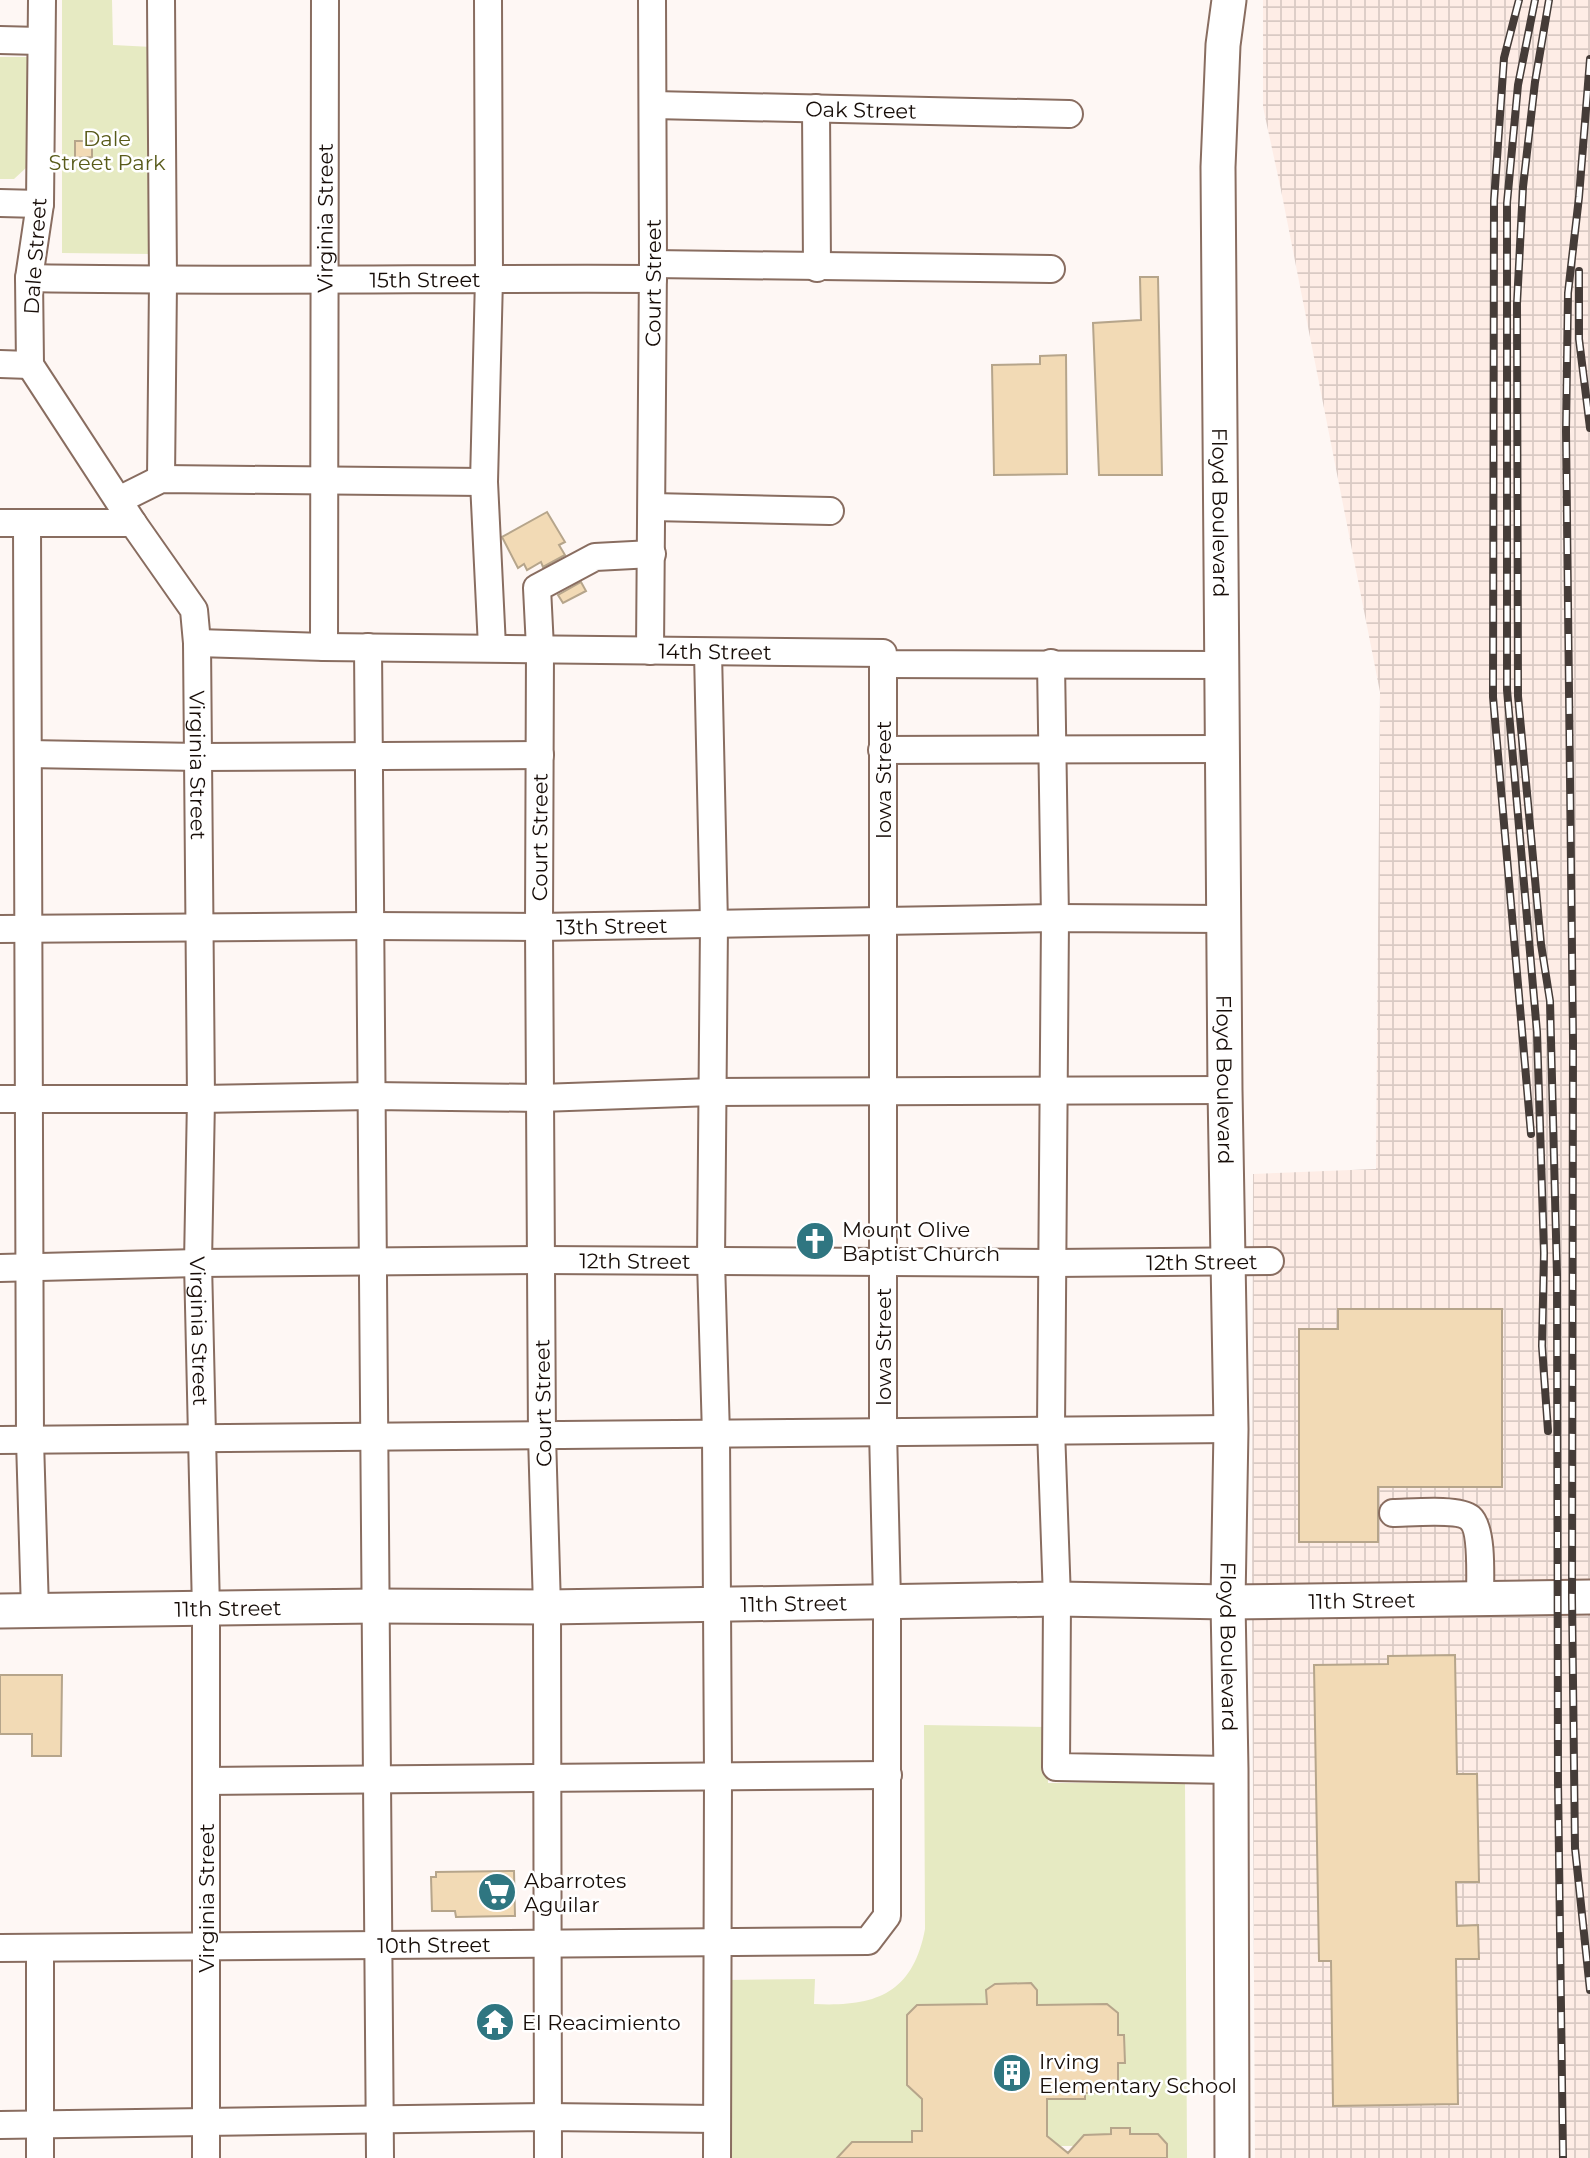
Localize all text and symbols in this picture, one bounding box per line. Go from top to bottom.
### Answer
street label: Oak Street [805,96,917,123]
park label: Dale Street Park [49,126,166,175]
street label: Virginia Street [312,143,337,293]
street label: Dale Street [18,197,52,315]
street label: Court Street [640,219,666,347]
street label: 15th Street [369,267,481,292]
street label: Floyd Boulevard [1207,428,1234,597]
street label: 14th Street [658,638,772,664]
street label: Virginia Street [185,690,211,840]
street label: Iowa Street [871,721,896,839]
street label: Court Street [527,773,552,901]
street label: 13th Street [556,912,668,939]
street label: Floyd Boulevard [1212,995,1239,1165]
place label: Mount Olive Baptist Church [842,1217,1000,1266]
church icon: Mount Olive Baptist Church [794,1220,836,1262]
street label: 12th Street [579,1248,691,1273]
street label: 12th Street [1146,1249,1258,1275]
street label: Virginia Street [185,1256,214,1406]
street label: Iowa Street [871,1288,896,1406]
street label: Court Street [529,1339,557,1467]
street label: Floyd Boulevard [1215,1561,1243,1731]
street label: 11th Street [1308,1587,1416,1613]
street label: 11th Street [740,1590,848,1616]
street label: 11th Street [174,1595,282,1621]
street label: Virginia Street [194,1823,219,1973]
place label: Abarrotes Aguilar [524,1868,626,1917]
supermarket icon: Abarrotes Aguilar [476,1871,518,1913]
street label: 10th Street [377,1932,491,1957]
temple icon: El Reacimiento [474,2001,516,2043]
place label: El Reacimiento [522,2010,681,2035]
place label: Irving Elementary School [1039,2049,1237,2098]
building icon: Irving Elementary School [991,2052,1033,2094]

